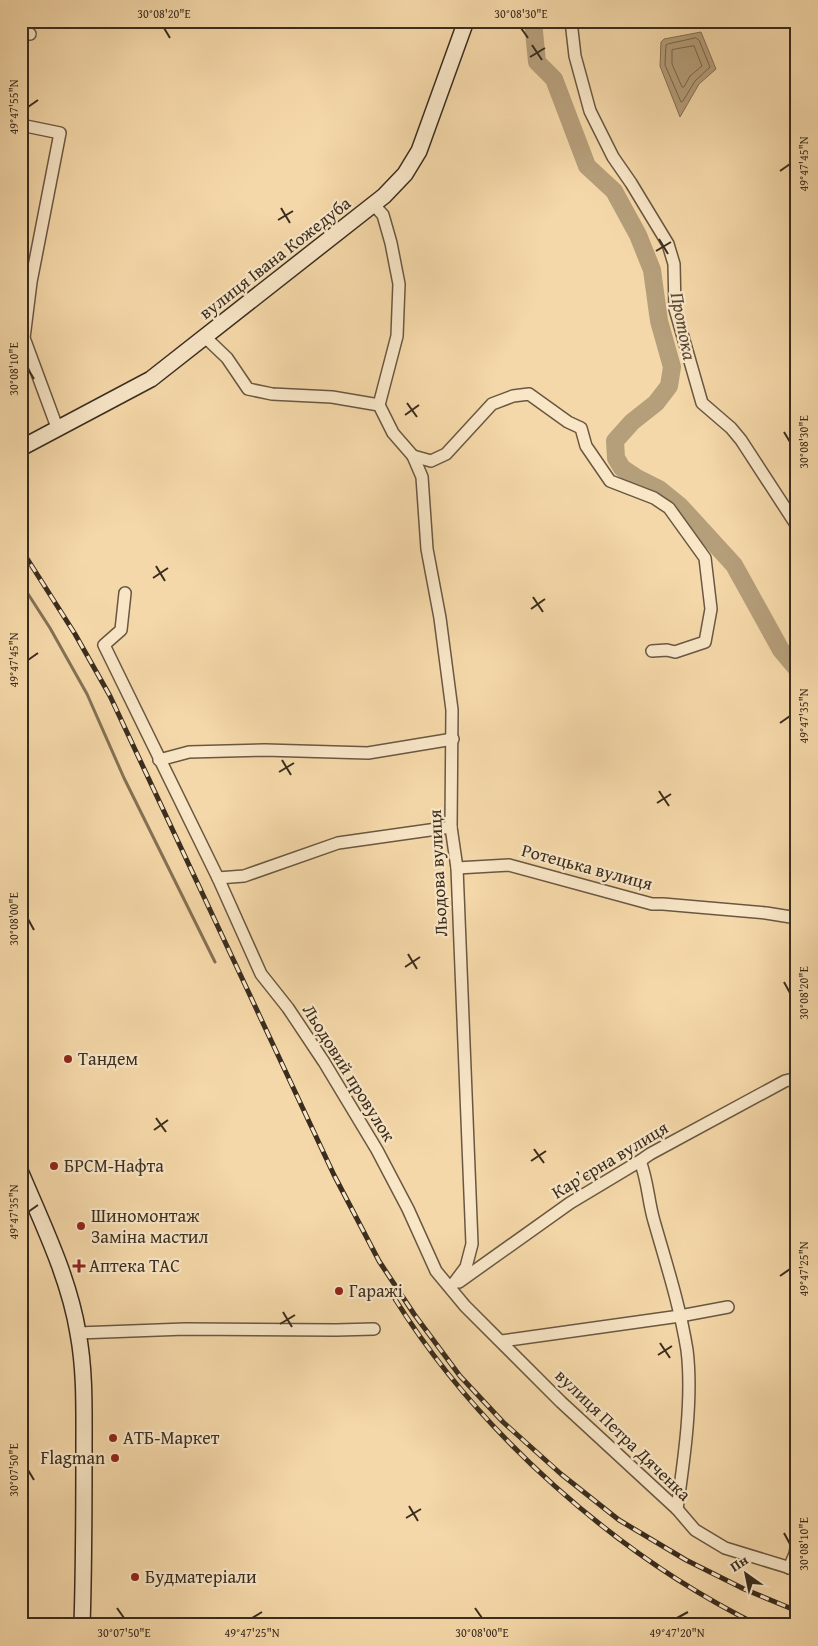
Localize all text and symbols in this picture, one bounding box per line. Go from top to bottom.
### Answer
text: 30°08'20"E [137,5,191,22]
text: 30°08'30"E [494,5,548,22]
text: 49°47'55"N [5,79,22,135]
text: 49°47'45"N [795,136,812,192]
street label: вулиця Івана Кожедуба [193,189,357,326]
water label: Протока [664,290,704,363]
text: 30°08'10"E [5,342,22,396]
text: 30°08'30"E [795,415,812,469]
text: 49°47'45"N [5,632,22,688]
text: 49°47'35"N [795,688,812,744]
street label: Льодова вулиця [421,809,454,937]
street label: Ротецька вулиця [519,836,656,897]
text: 30°08'00"E [5,892,22,946]
text: 30°08'20"E [795,966,812,1020]
street label: Льодовий провулок [296,999,403,1147]
place label: Тандем [78,1045,138,1072]
marker: Тандем [62,1053,74,1065]
street label: Карʼєрна вулиця [546,1114,673,1205]
place label: БРСМ-Нафта [64,1152,164,1179]
marker: БРСМ-Нафта [48,1160,60,1172]
text: 49°47'35"N [5,1184,22,1240]
place label: Шиномонтаж Заміна мастил [91,1202,209,1250]
marker: Шиномонтаж Заміна мастил [75,1220,87,1232]
text: 49°47'25"N [795,1241,812,1297]
place label: Аптека ТАС [89,1252,180,1279]
marker: Аптека ТАС [73,1260,85,1272]
place label: Гаражі [349,1277,403,1304]
marker: Гаражі [333,1285,345,1297]
street label: вулиця Петра Дяченка [549,1362,698,1507]
place label: АТБ-Маркет [123,1424,220,1451]
marker: АТБ-Маркет [107,1432,119,1444]
text: 30°07'50"E [5,1443,22,1497]
place label: Flagman [40,1444,105,1471]
marker: Flagman [109,1452,121,1464]
text: 30°08'10"E [795,1517,812,1571]
north arrow [720,1548,770,1598]
text: Пн [726,1550,752,1576]
place label: Будматеріали [145,1563,257,1590]
marker: Будматеріали [129,1571,141,1583]
text: 30°07'50"E [97,1624,151,1641]
text: 49°47'25"N [224,1624,280,1641]
text: 30°08'00"E [455,1624,509,1641]
text: 49°47'20"N [649,1624,705,1641]

